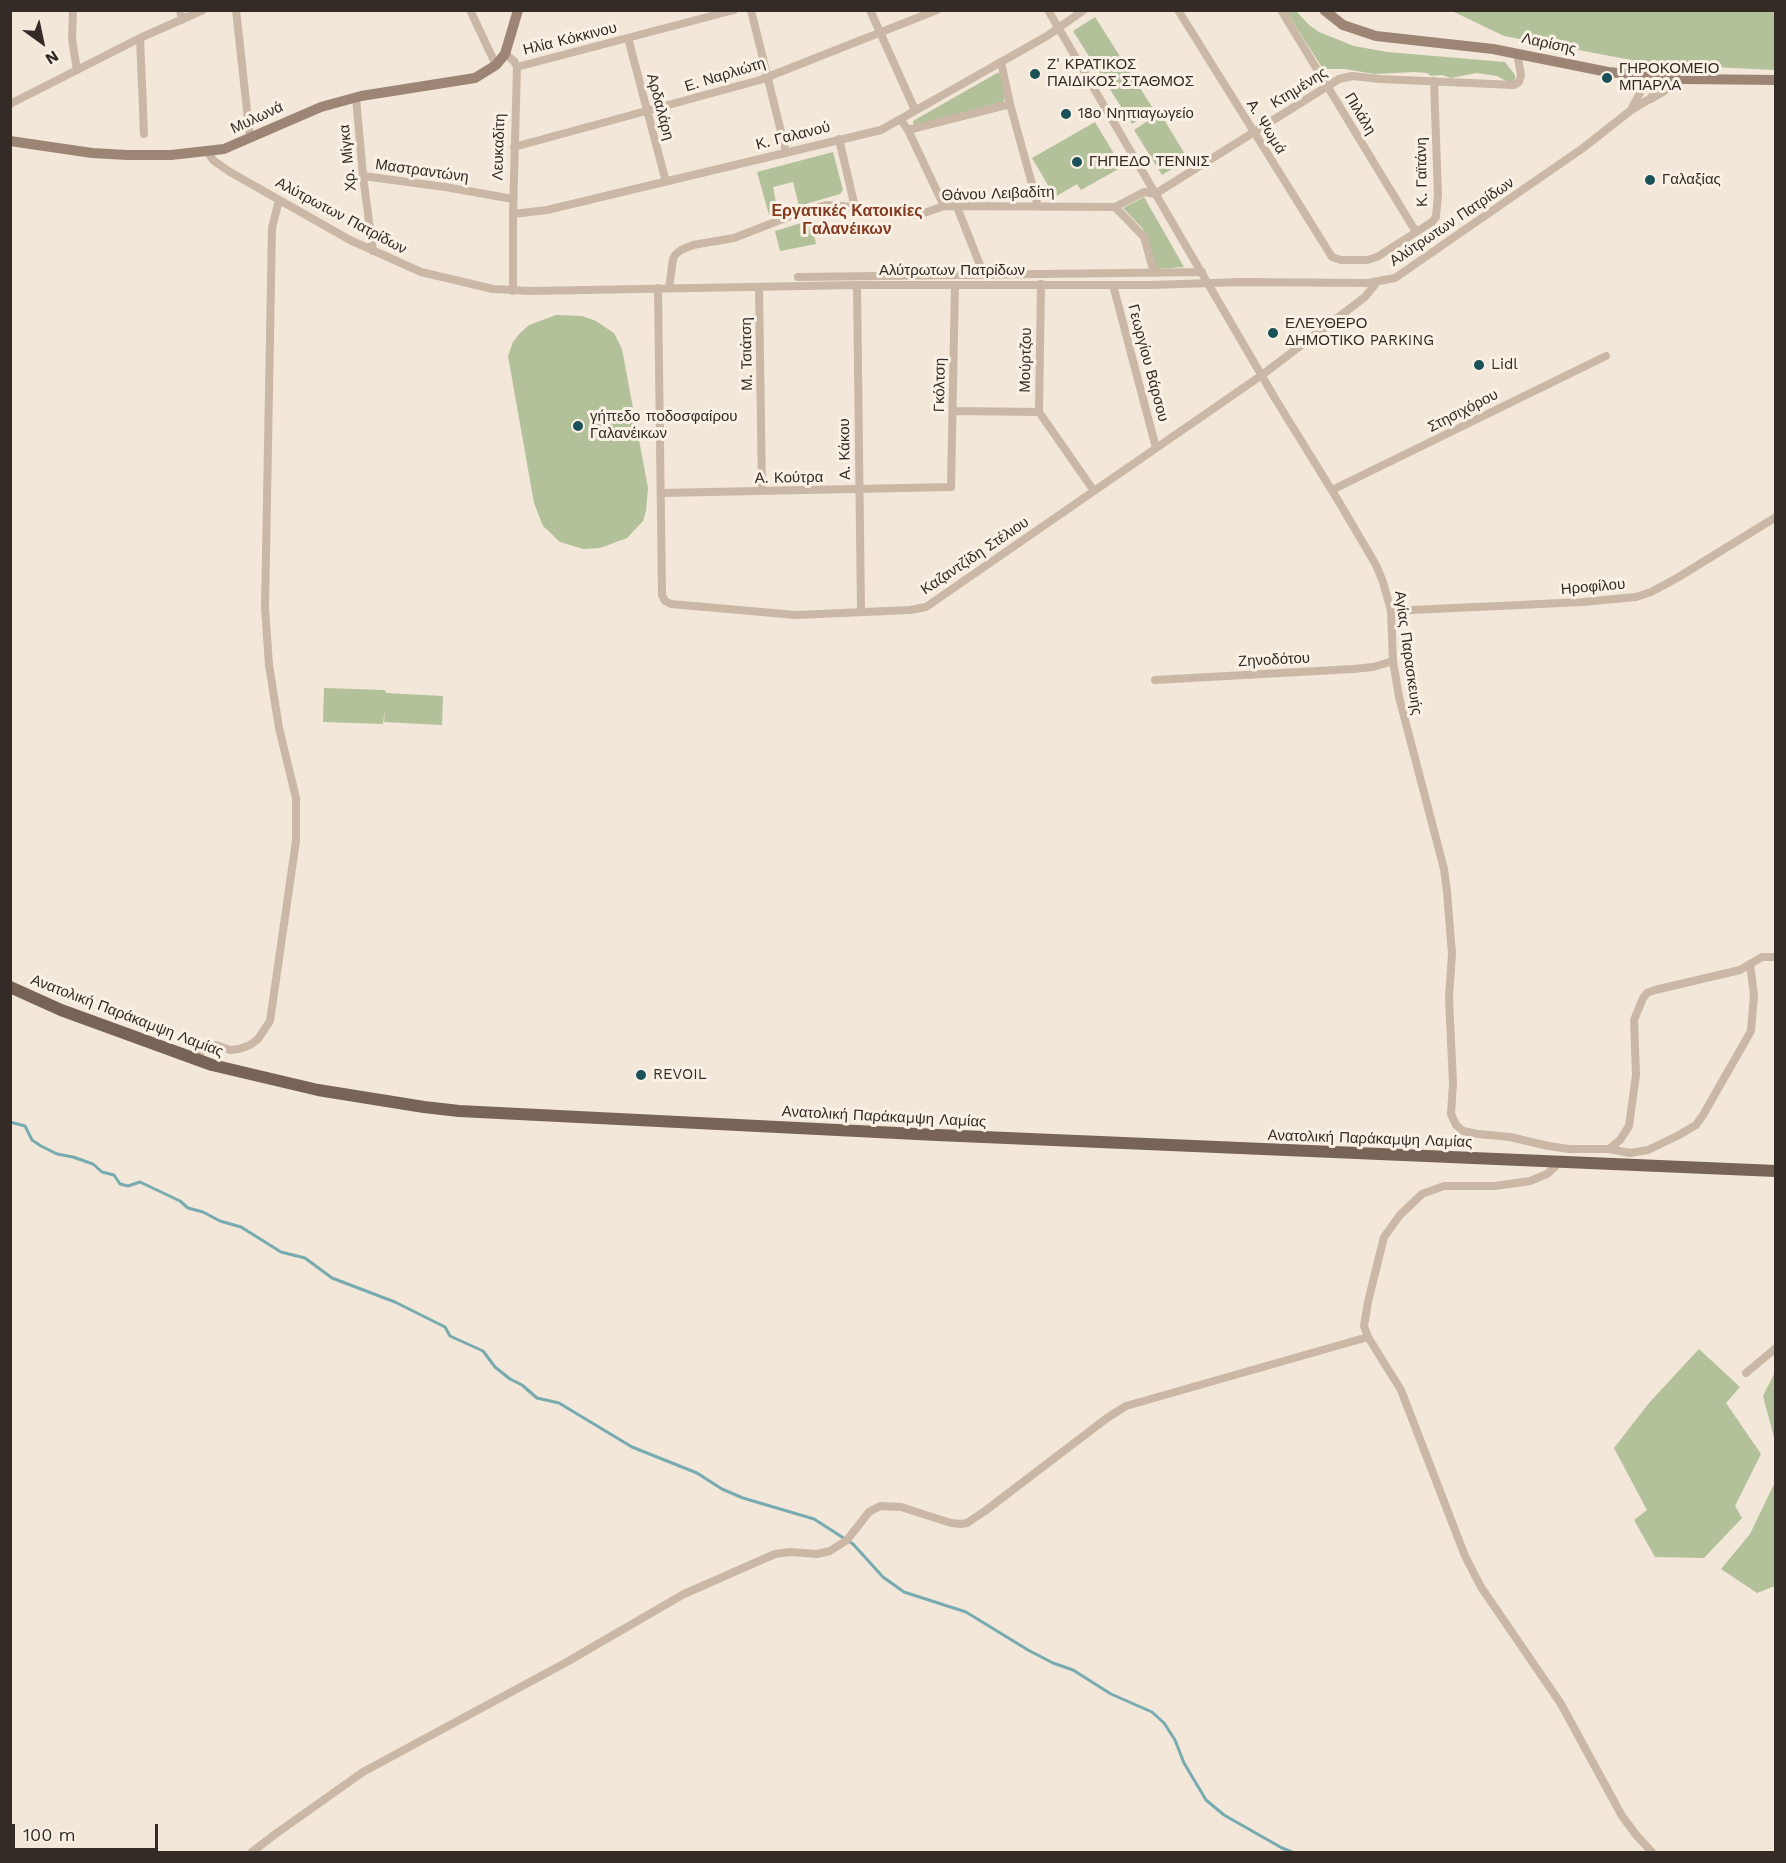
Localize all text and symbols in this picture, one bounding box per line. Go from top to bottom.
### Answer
north arrow [12,12,72,72]
street label: Ηλία Κόκκινου [521,19,619,59]
street label: Λαρίσης [1520,29,1578,59]
text: N [42,46,62,69]
street label: Ε. Ναρλιώτη [682,54,768,96]
place label: Ζ' ΚΡΑΤΙΚΟΣ ΠΑΙΔΙΚΟΣ ΣΤΑΘΜΟΣ [1047,56,1194,91]
place label: ΓΗΡΟΚΟΜΕΙΟ ΜΠΑΡΛΑ [1619,60,1719,95]
street label: Κτημένης [1267,64,1331,112]
marker: Ζ' ΚΡΑΤΙΚΟΣ ΠΑΙΔΙΚΟΣ ΣΤΑΘΜΟΣ [1028,67,1042,81]
marker: ΓΗΡΟΚΟΜΕΙΟ ΜΠΑΡΛΑ [1600,71,1614,85]
street label: Αρδαλάρη [642,72,678,142]
street label: Πιλάλη [1340,90,1380,138]
street label: Α. Ψωμά [1242,96,1290,158]
street label: Μυλωνά [228,98,286,138]
place label: 18ο Νηπιαγωγείο [1078,105,1194,123]
marker: 18ο Νηπιαγωγείο [1059,107,1073,121]
street label: Λευκαδίτη [489,113,509,181]
street label: Κ. Γαλανού [754,118,832,154]
street label: Χρ. Μίγκα [336,124,360,192]
street label: Κ. Γαϊτάνη [1412,137,1432,207]
place label: ΓΗΠΕΔΟ ΤΕΝΝΙΣ [1089,153,1210,171]
marker: ΓΗΠΕΔΟ ΤΕΝΝΙΣ [1070,155,1084,169]
street label: Μαστραντώνη [374,156,470,186]
place label: Γαλαξίας [1662,171,1721,189]
marker: Γαλαξίας [1643,173,1657,187]
street label: Αλύτρωτων Πατρίδων [272,174,410,258]
street label: Αλύτρωτων Πατρίδων [1386,174,1518,270]
street label: Θάνου Λειβαδίτη [941,183,1055,205]
district label: Εργατικές Κατοικίες Γαλανέικων [771,201,923,239]
street label: Αλύτρωτων Πατρίδων [879,262,1025,280]
street label: Γεωργίου Βάρσου [1124,302,1172,424]
place label: ΕΛΕΥΘΕΡΟ ΔΗΜΟΤΙΚΟ PARKING [1285,315,1434,350]
street label: Μ. Τσιάτση [737,317,757,391]
marker: ΕΛΕΥΘΕΡΟ ΔΗΜΟΤΙΚΟ PARKING [1266,326,1280,340]
street label: Μούρτζου [1016,327,1036,393]
place label: Lidl [1491,356,1518,374]
street label: Γκόλτση [931,358,949,412]
marker: Lidl [1472,358,1486,372]
street label: Στησιχόρου [1425,386,1501,436]
place label: γήπεδο ποδοσφαίρου Γαλανέικων [590,408,738,443]
street label: Α. Κάκου [835,418,855,480]
marker: γήπεδο ποδοσφαίρου Γαλανέικων [571,419,585,433]
street label: Α. Κούτρα [755,468,823,488]
street label: Καζαντζίδη Στέλιου [918,513,1032,599]
street label: Ηροφίλου [1560,575,1626,599]
street label: Αγίας Παρασκευής [1390,590,1426,716]
street label: Ζηνοδότου [1238,649,1310,671]
street label: Ανατολική Παράκαμψη Λαμίας [28,971,226,1061]
place label: REVOIL [653,1066,707,1084]
marker: REVOIL [634,1068,648,1082]
street label: Ανατολική Παράκαμψη Λαμίας [781,1103,987,1131]
street label: Ανατολική Παράκαμψη Λαμίας [1267,1126,1473,1152]
scale bar [15,1812,160,1850]
text: 100 m [23,1824,76,1845]

